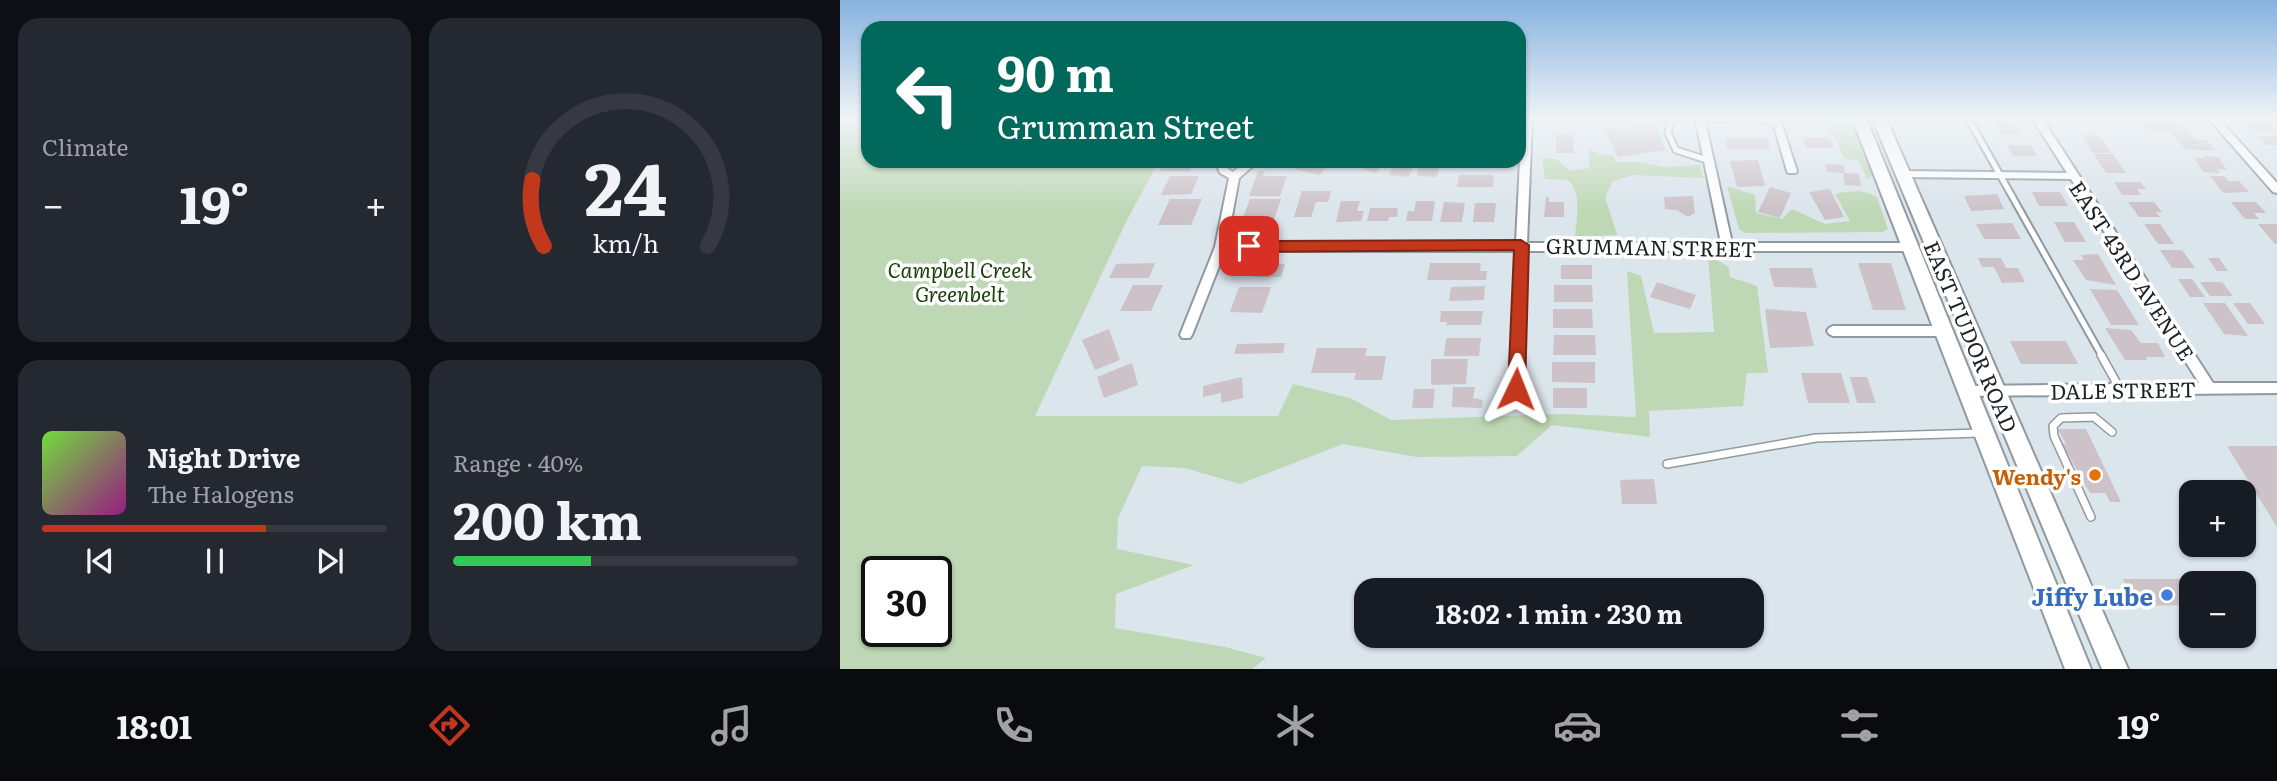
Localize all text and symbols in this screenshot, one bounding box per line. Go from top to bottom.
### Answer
text: 90 m [997,34,1114,107]
icon: left [882,49,973,140]
text: Grumman Street [997,101,1254,149]
text: Climate [42,129,128,163]
text: 24 [584,130,667,238]
text: 19° [180,163,249,240]
text: − [42,174,64,231]
text: + [365,174,387,231]
street label: EAST 43RD AVENUE [2063,174,2203,366]
pin [1219,216,1279,276]
text: km/h [592,224,659,261]
icon: arrive [1230,227,1268,265]
street label: GRUMMAN STREET [1546,229,1756,263]
street label: EAST TUDOR ROAD [1918,235,2026,437]
park label: Campbell Creek Greenbelt [888,253,1033,308]
position arrow [1479,352,1553,426]
street label: DALE STREET [2050,372,2196,406]
text: Night Drive [147,437,301,476]
text: Range · 40% [453,445,583,479]
place label: Wendy's [1992,460,2081,491]
marker: Wendy's [2087,467,2103,483]
text: The Halogens [147,476,294,510]
text: 200 km [453,479,642,556]
map controls [2179,480,2256,648]
button: + [2179,480,2256,557]
icon: previous [81,542,119,580]
icon: pause [196,542,234,580]
icon: next [311,542,349,580]
speed limit sign: 30 [861,556,952,647]
button: − [2179,571,2256,648]
place label: Jiffy Lube [2032,578,2153,613]
marker: Jiffy Lube [2159,587,2175,603]
text: 18:02 · 1 min · 230 m [1435,593,1683,632]
text: 18:01 [117,701,192,749]
icon: directions [425,701,474,750]
icon: music [707,701,756,750]
icon: phone [989,701,1038,750]
icon: climate [1271,701,1320,750]
icon: car [1553,701,1602,750]
icon: filters [1835,701,1884,750]
text: 19° [2117,701,2160,749]

